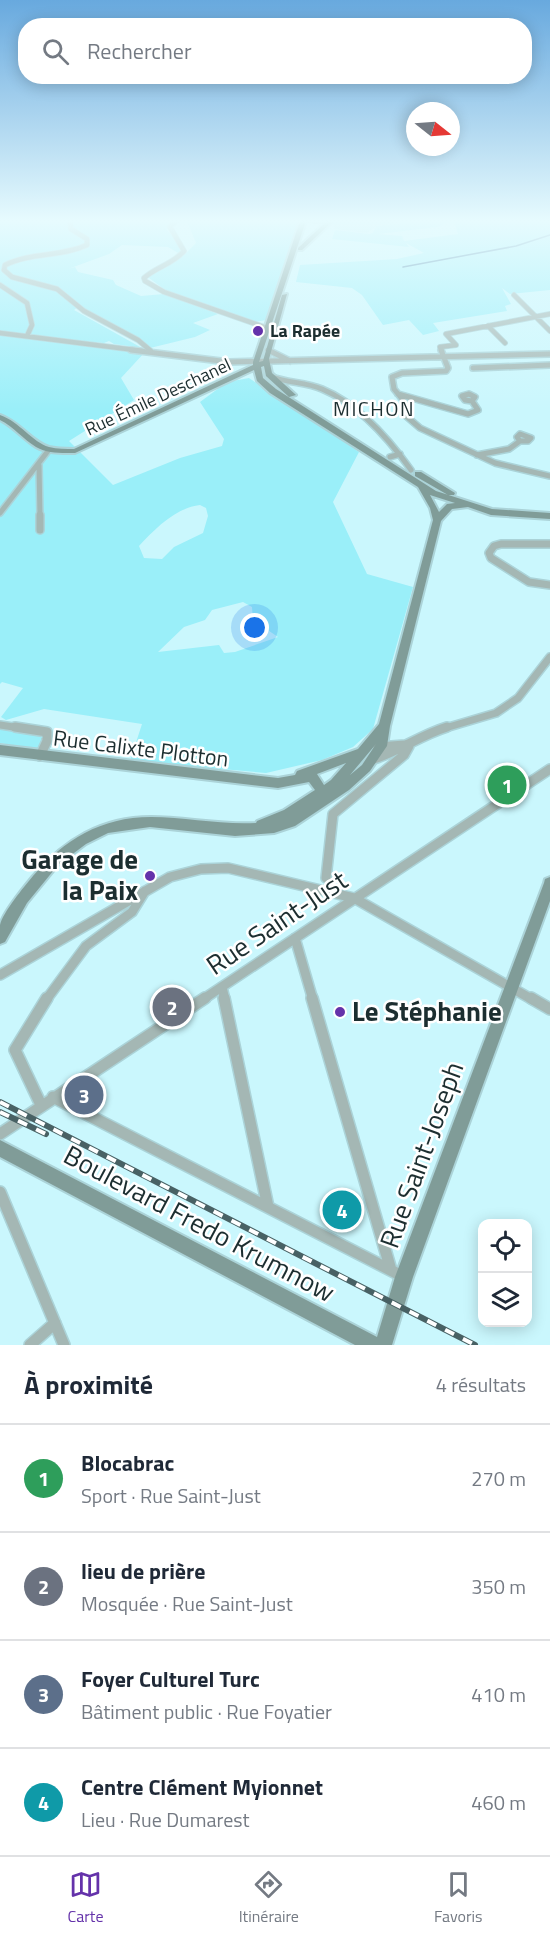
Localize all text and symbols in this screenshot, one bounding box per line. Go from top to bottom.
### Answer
search box [18,18,532,84]
text: Rechercher [87,34,192,68]
icon: search [39,35,72,68]
north arrow [406,102,460,156]
place label: La Rapée [270,317,340,344]
marker: La Rapée [251,324,265,338]
street label: Rue Émile Deschanel [80,351,235,442]
district label: MICHON [333,393,415,424]
your location [240,613,269,642]
street label: Rue Calixte Plotton [52,720,230,776]
pin: 1 [488,762,526,808]
place label: Garage de la Paix [21,838,138,910]
street label: Rue Saint-Just [197,859,356,984]
marker: Garage de la Paix [143,869,157,883]
pin: 2 [152,984,192,1030]
place label: Le Stéphanie [352,990,502,1031]
marker: Le Stéphanie [333,1005,347,1019]
street label: Rue Saint-Joseph [368,1056,473,1253]
pin: 3 [64,1072,104,1118]
street label: Boulevard Fredo Krumnow [57,1134,343,1312]
pin: 4 [322,1188,362,1232]
map controls [478,1219,532,1327]
button: locate [478,1219,532,1273]
button: layers [478,1273,532,1327]
text: À proximité [24,1365,153,1404]
text: 4 résultats [436,1369,526,1400]
text: Blocabrac [81,1446,174,1480]
text: 1 [38,1463,49,1494]
text: 270 m [471,1463,526,1494]
text: Sport · Rue Saint-Just [81,1480,261,1511]
text: lieu de prière [81,1554,205,1588]
text: 2 [38,1571,49,1602]
text: 350 m [471,1571,526,1602]
text: Mosquée · Rue Saint-Just [81,1588,293,1619]
text: Foyer Culturel Turc [81,1662,260,1696]
text: 3 [38,1679,49,1710]
text: 410 m [471,1679,526,1710]
text: Bâtiment public · Rue Foyatier [81,1696,332,1727]
text: Centre Clément Myionnet [81,1770,323,1804]
text: 4 [38,1787,49,1818]
text: 460 m [471,1787,526,1818]
text: Lieu · Rue Dumarest [81,1804,250,1835]
tab: Carte [68,1868,104,1928]
tab: Itinéraire [239,1868,299,1928]
tab: Favoris [434,1868,482,1928]

